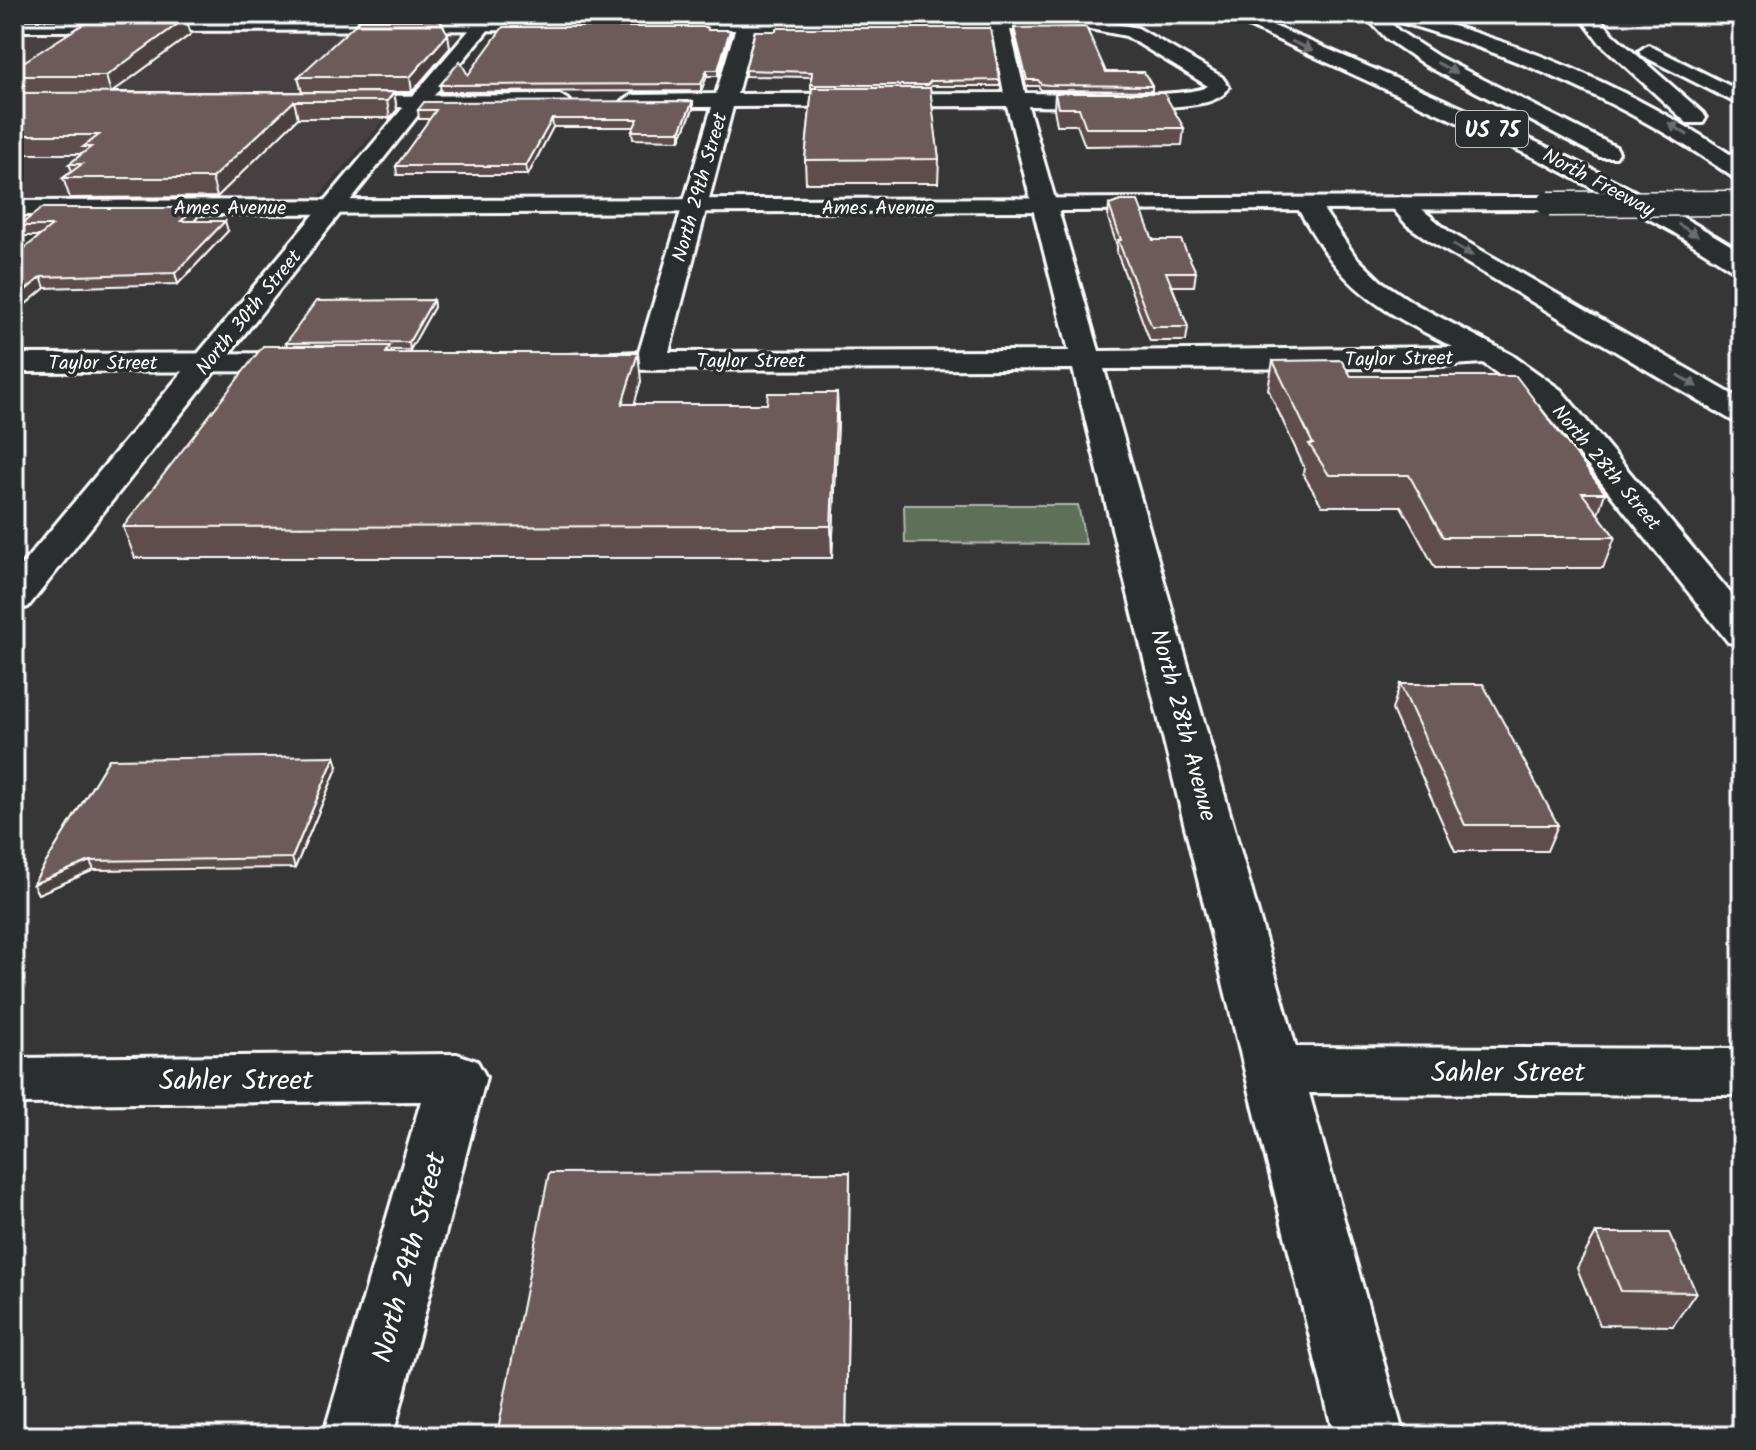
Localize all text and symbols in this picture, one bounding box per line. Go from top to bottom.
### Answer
one-way arrow [1290,39,1314,52]
one-way arrow [1436,61,1458,75]
street label: North 29th Street [664,109,738,266]
road number: US 75 [1456,111,1528,147]
one-way arrow [1667,122,1689,136]
street label: North Freeway [1536,141,1660,227]
street label: Ames Avenue [174,193,286,225]
street label: Ames Avenue [822,193,934,225]
one-way arrow [1677,223,1699,237]
street label: North 30th Street [189,243,311,383]
one-way arrow [1452,243,1474,257]
street label: Taylor Street [1344,343,1454,377]
street label: Taylor Street [697,346,806,378]
street label: Taylor Street [49,348,158,380]
one-way arrow [1677,374,1699,388]
street label: North 28th Street [1543,398,1668,539]
street label: North 28th Avenue [1138,625,1227,826]
street label: Sahler Street [1431,1051,1586,1096]
street label: Sahler Street [159,1059,314,1104]
street label: North 29th Street [361,1146,460,1368]

